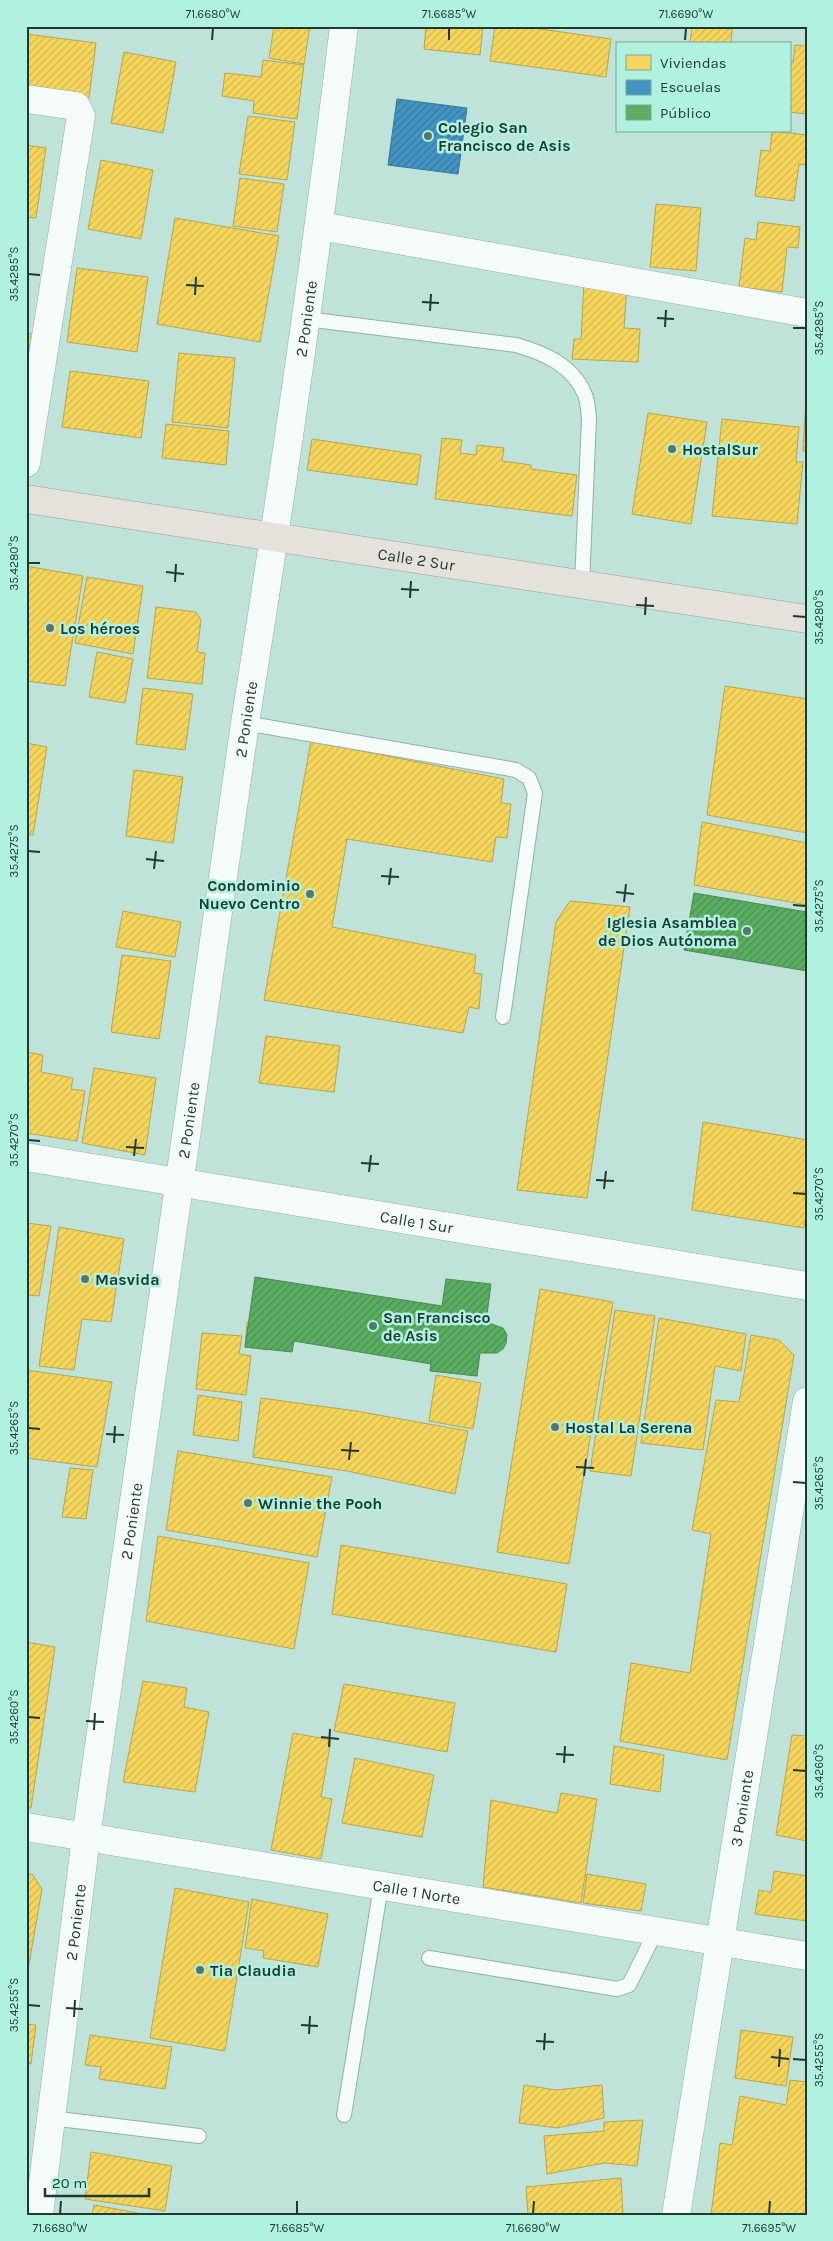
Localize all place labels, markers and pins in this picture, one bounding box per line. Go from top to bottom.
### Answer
place label: Colegio San Francisco de Asis [438,118,571,155]
marker: Colegio San Francisco de Asis [422,130,434,142]
place label: HostalSur [682,440,759,459]
marker: HostalSur [666,443,678,455]
place label: Los héroes [60,619,140,638]
marker: Los héroes [44,622,56,634]
place label: Condominio Nuevo Centro [198,876,300,913]
marker: Condominio Nuevo Centro [304,888,316,900]
place label: Iglesia Asamblea de Dios Autónoma [598,913,737,950]
marker: Iglesia Asamblea de Dios Autónoma [741,925,753,937]
place label: Masvida [95,1270,160,1289]
marker: Masvida [79,1273,91,1285]
place label: San Francisco de Asis [383,1308,491,1345]
marker: San Francisco de Asis [367,1320,379,1332]
place label: Hostal La Serena [565,1418,692,1437]
marker: Hostal La Serena [549,1421,561,1433]
place label: Winnie the Pooh [258,1494,382,1513]
marker: Winnie the Pooh [242,1497,254,1509]
place label: Tia Claudia [210,1961,296,1980]
marker: Tia Claudia [194,1964,206,1976]

